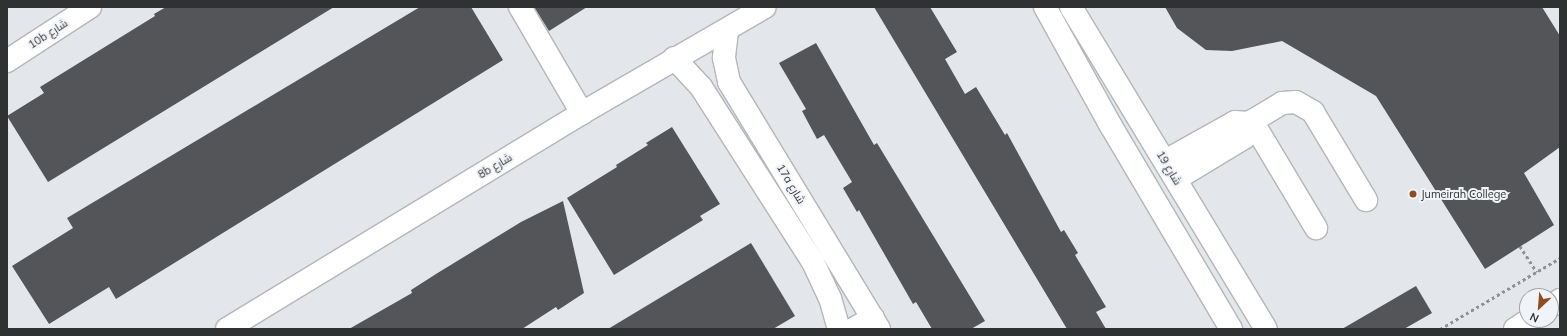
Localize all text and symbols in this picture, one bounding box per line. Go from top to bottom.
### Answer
street label: 10b شارع [26,16,70,52]
street label: شارع 19 [1154,149,1184,187]
street label: 8b شارع [476,151,514,181]
street label: 17a شارع [774,162,808,206]
place label: Jumeirah College [1421,187,1506,201]
marker: Jumeirah College [1408,189,1418,199]
north arrow [1519,288,1559,328]
text: N [1527,310,1541,326]

